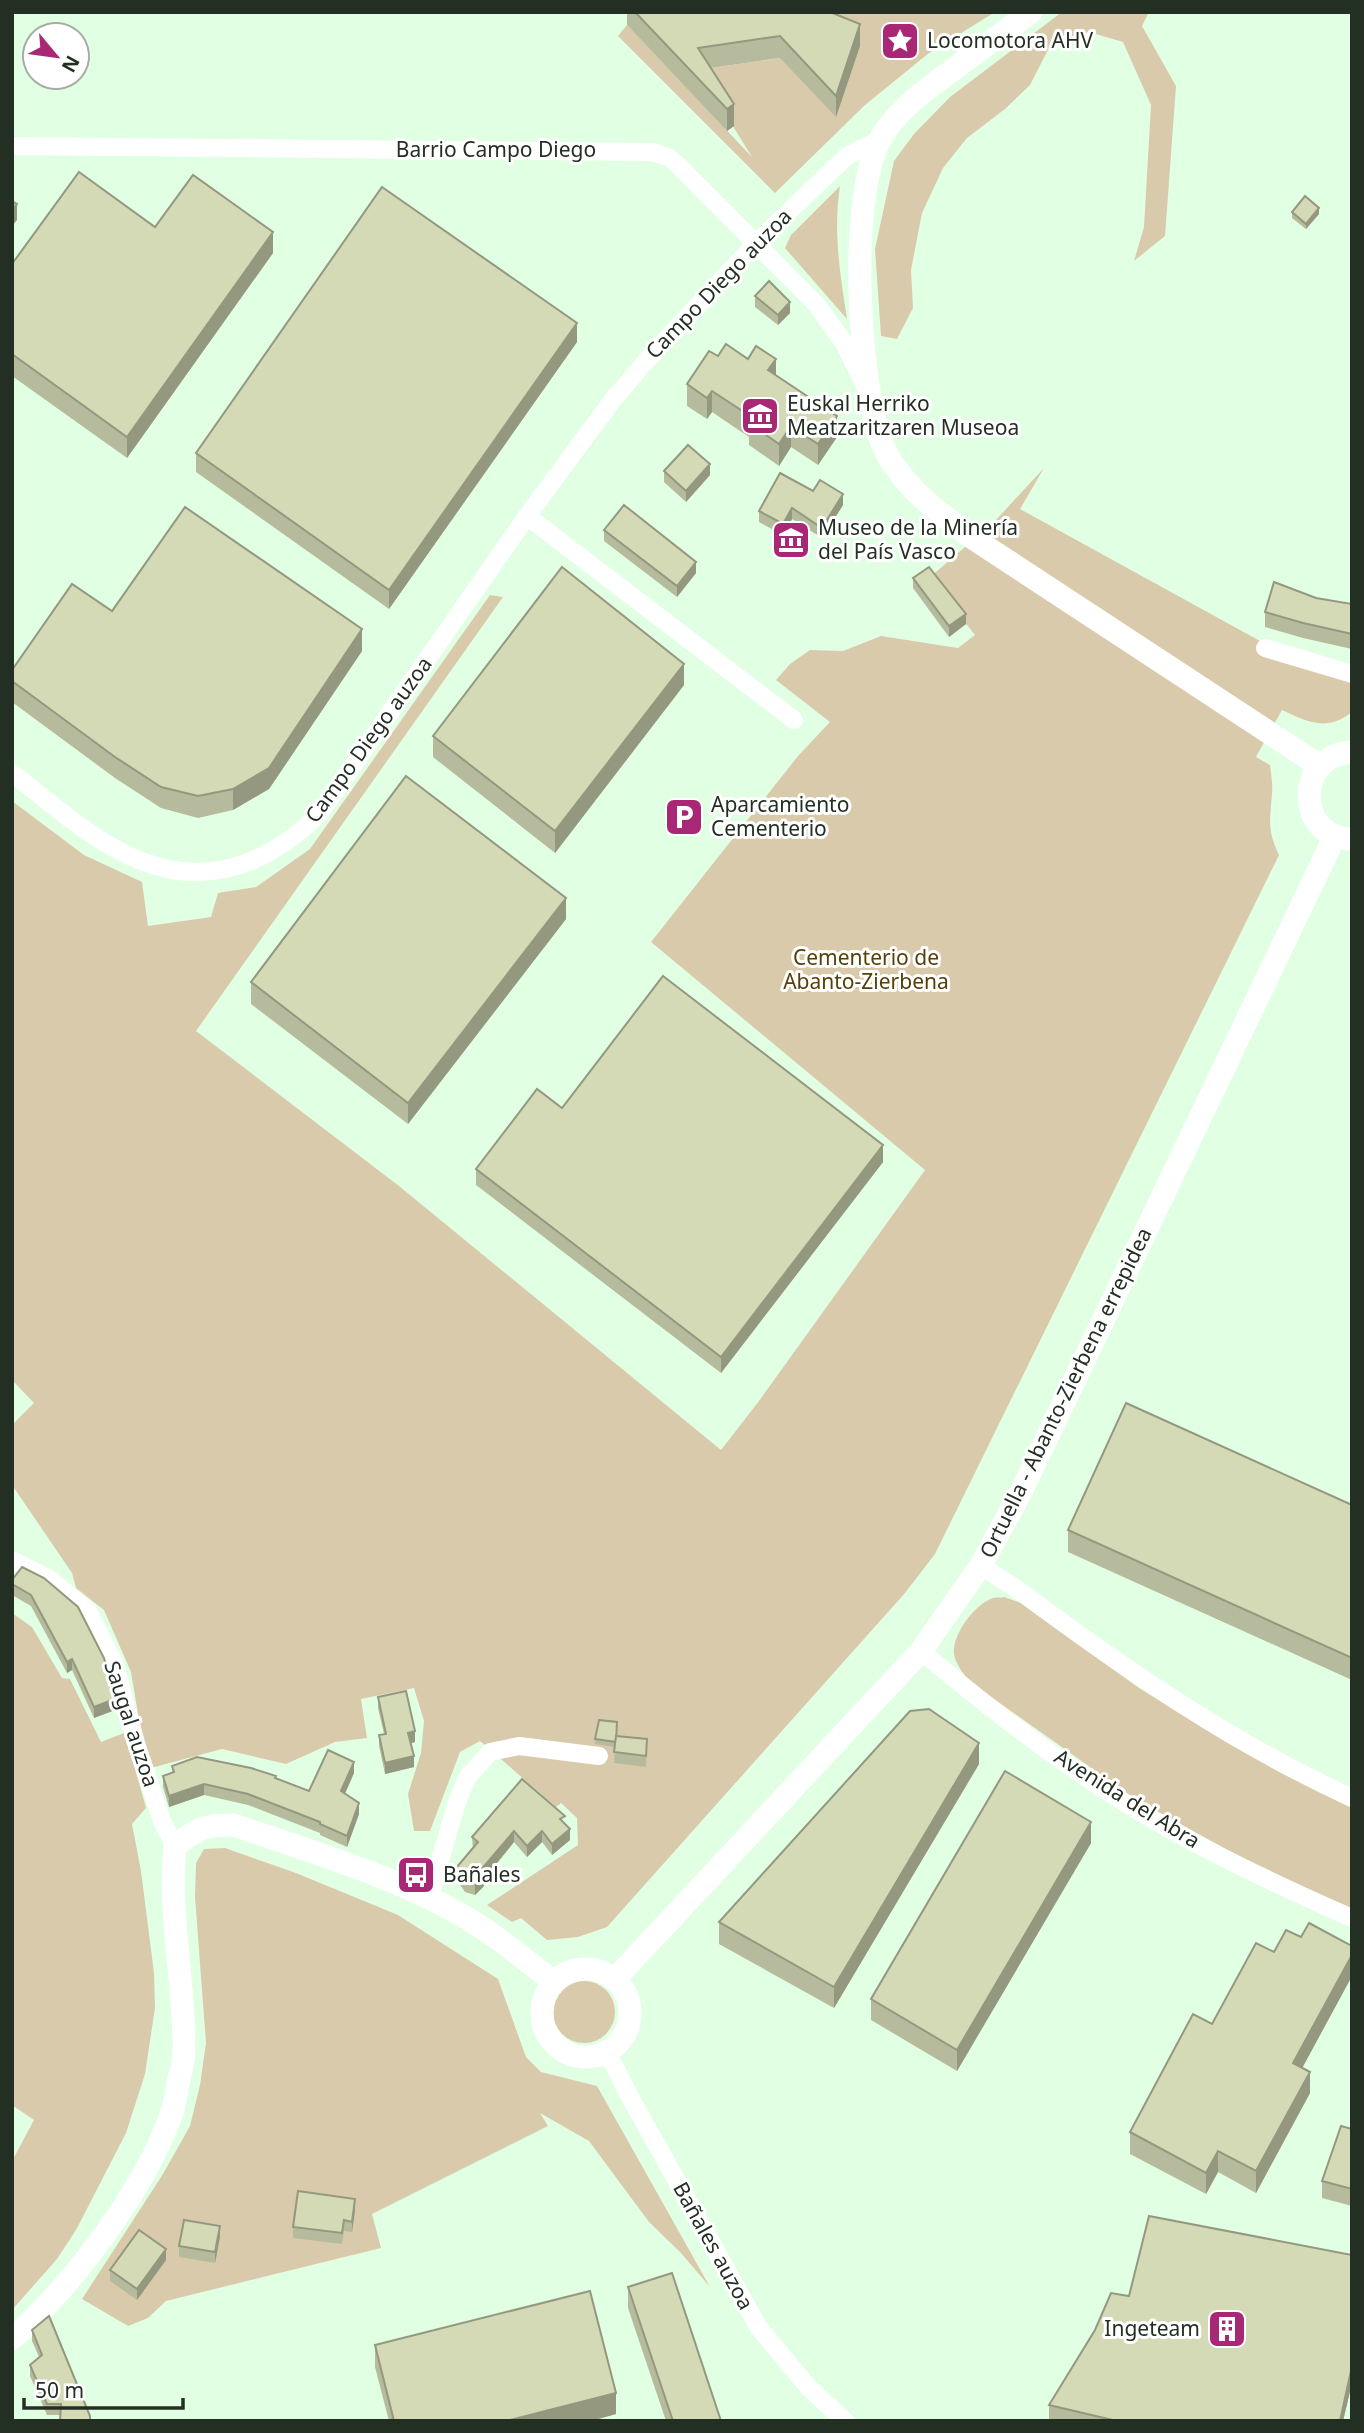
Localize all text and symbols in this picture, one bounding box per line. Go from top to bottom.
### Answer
place icon: Locomotora AHV [879,20,921,62]
north arrow [21,21,91,91]
place label: Locomotora AHV [927,26,1094,54]
text: N [56,51,86,77]
street label: Barrio Campo Diego [396,135,596,163]
street label: Campo Diego auzoa [639,202,797,364]
place label: Euskal Herriko Meatzaritzaren Museoa [787,389,1019,441]
museum icon: Euskal Herriko Meatzaritzaren Museoa [739,395,781,437]
place label: Museo de la Minería del País Vasco [818,513,1018,565]
museum icon: Museo de la Minería del País Vasco [770,519,812,561]
street label: Campo Diego auzoa [299,651,438,828]
place label: Aparcamiento Cementerio [711,790,849,842]
parking icon: Aparcamiento Cementerio [663,796,705,838]
park label: Cementerio de Abanto-Zierbena [783,943,949,995]
street label: Ortuella - Abanto-Zierbena errepidea [973,1223,1158,1562]
street label: Saugal auzoa [98,1657,166,1790]
street label: Avenida del Abra [1050,1742,1206,1854]
bus stop icon: Bañales [395,1854,437,1896]
place label: Bañales [443,1860,521,1888]
street label: Bañales auzoa [667,2177,761,2314]
building icon: Ingeteam [1206,2308,1248,2350]
place label: Ingeteam [1104,2314,1200,2342]
scale bar [24,2366,184,2410]
text: 50 m [35,2376,84,2404]

